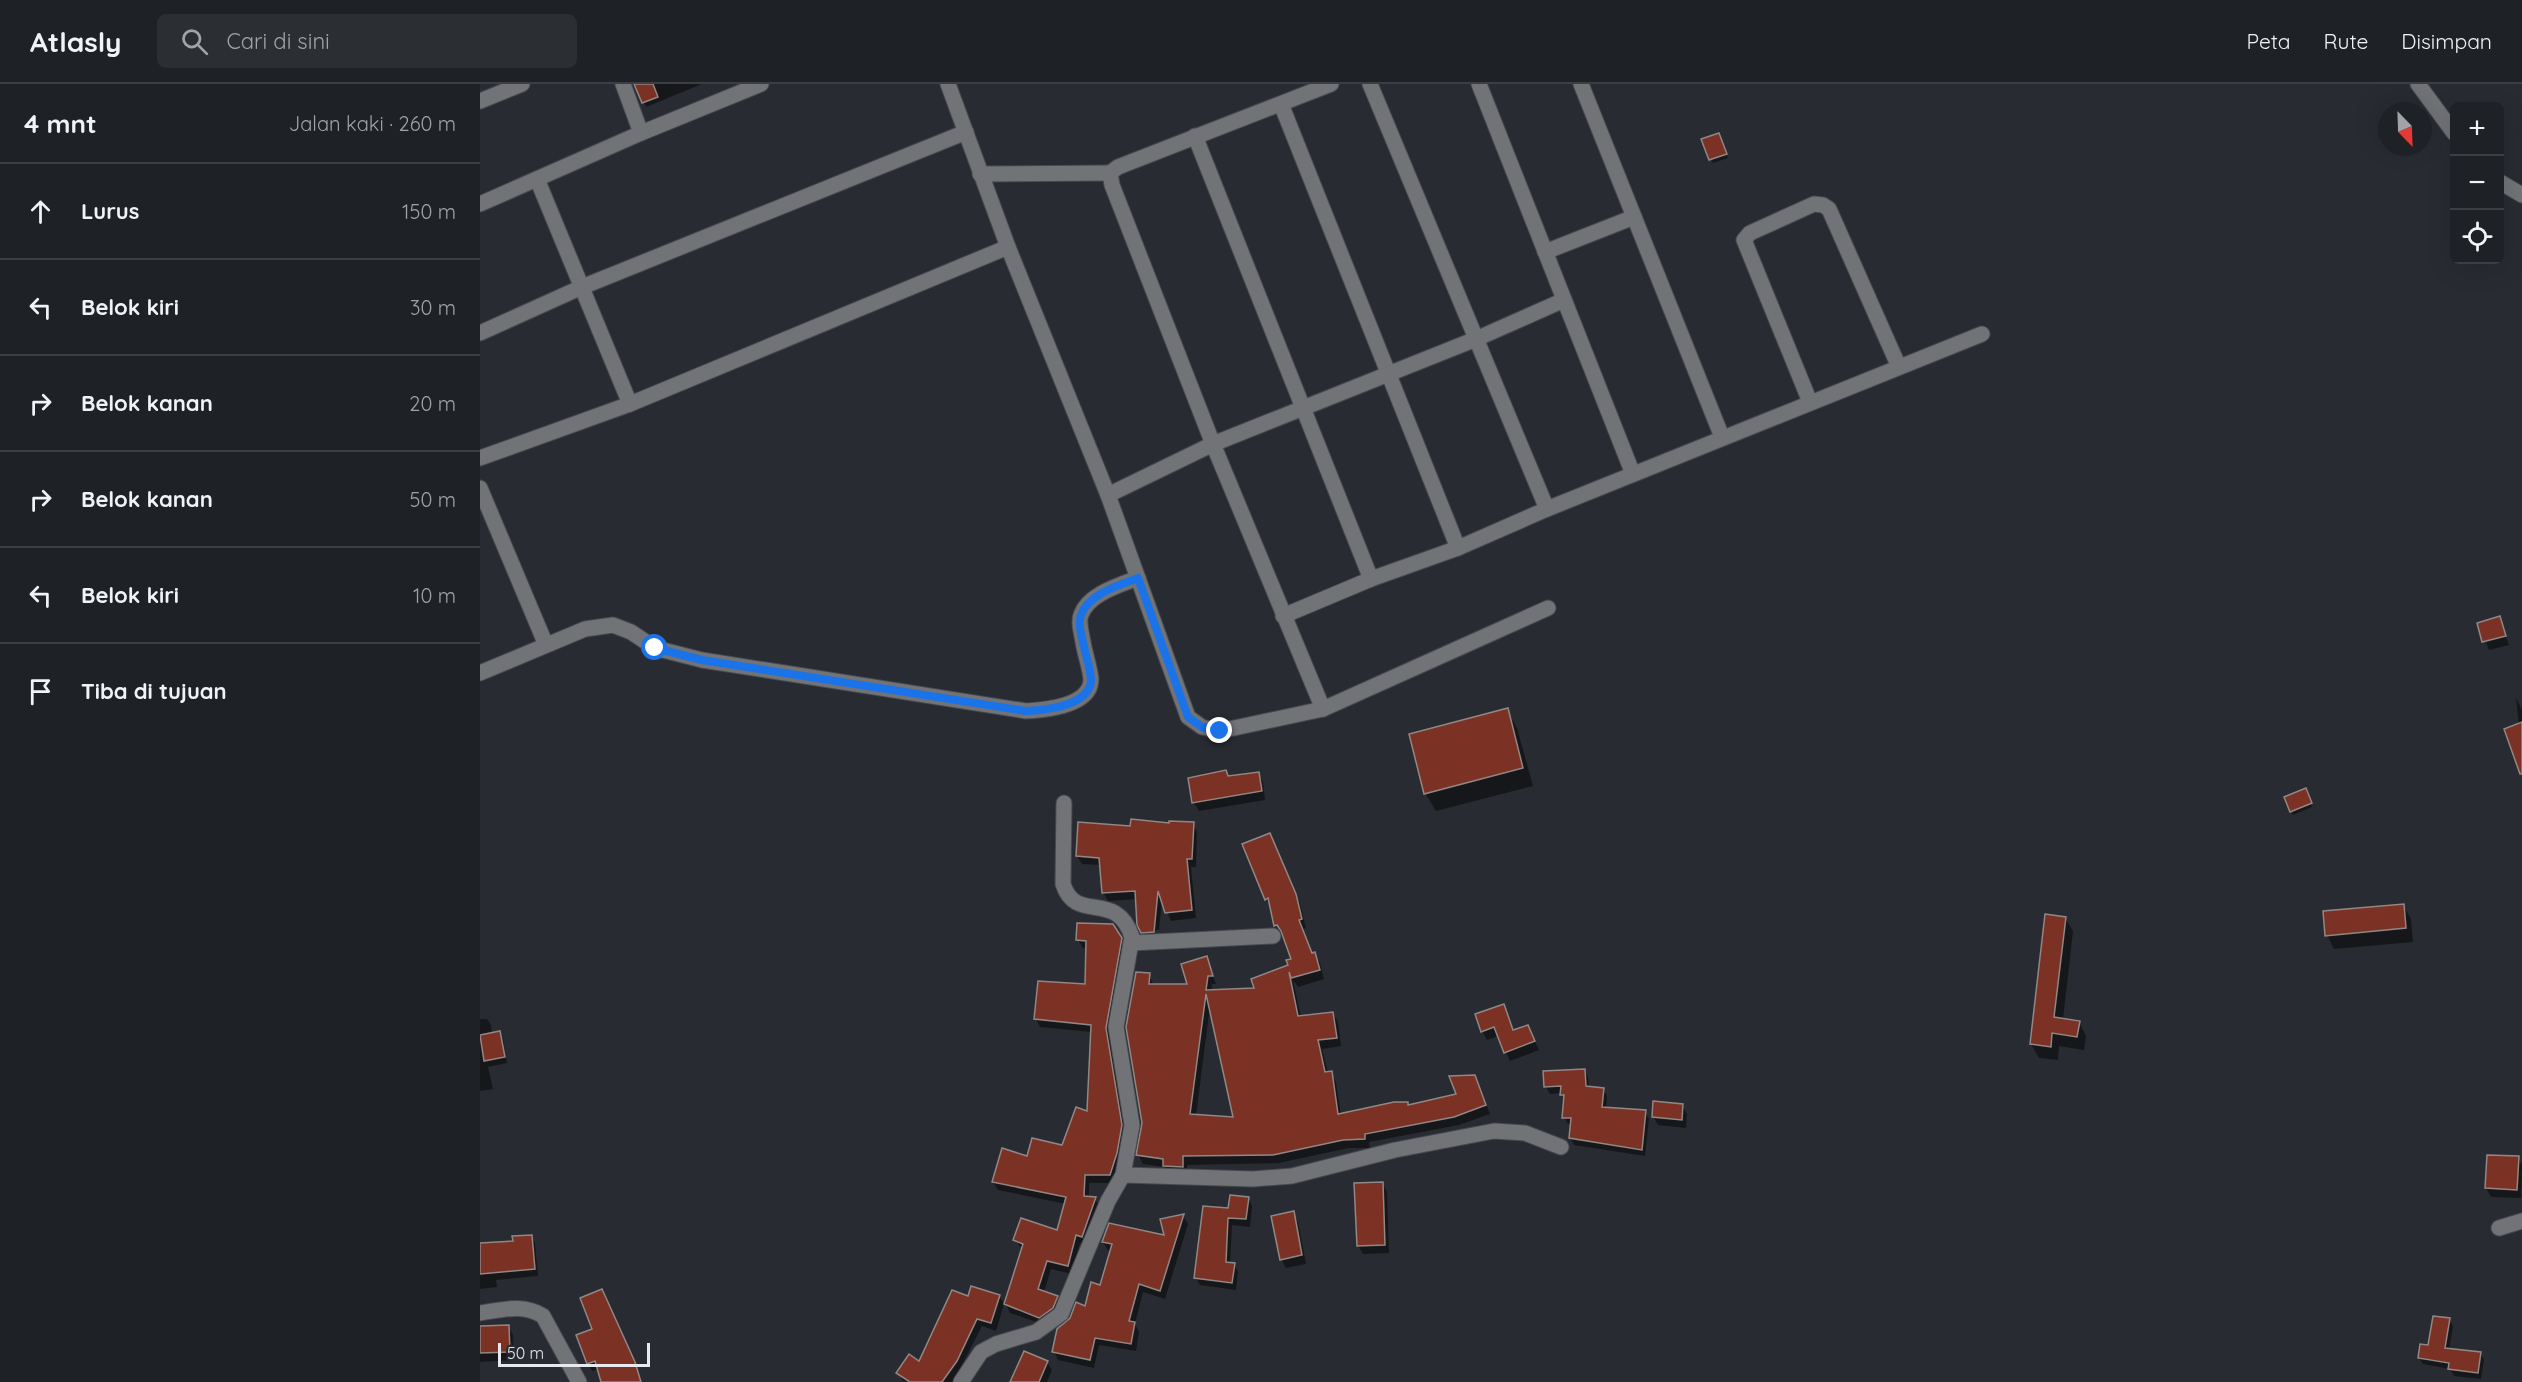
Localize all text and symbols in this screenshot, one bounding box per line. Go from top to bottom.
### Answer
search box [157,14,577,68]
text: Atlasly [30,24,121,59]
icon: search [178,25,211,58]
text: Cari di sini [226,27,330,55]
text: Peta [2247,28,2291,54]
text: Rute [2324,28,2368,54]
text: Disimpan [2401,28,2492,54]
north arrow [2378,102,2432,156]
map controls [2450,102,2504,264]
button: + [2450,102,2504,156]
text: 4 mnt [24,107,97,140]
text: Jalan kaki · 260 m [289,111,456,136]
button: − [2450,156,2504,210]
icon: ahead [24,195,57,228]
text: Lurus [81,197,139,225]
text: 150 m [402,199,456,224]
button: locate [2450,210,2504,264]
icon: left [24,291,57,324]
text: Belok kiri [81,293,179,321]
text: 30 m [410,295,456,320]
icon: right [24,387,57,420]
text: Belok kanan [81,389,213,417]
text: 20 m [409,391,456,416]
icon: right [24,483,57,516]
text: Belok kanan [81,485,213,513]
text: 50 m [410,487,456,512]
icon: left [24,579,57,612]
text: Belok kiri [81,581,179,609]
text: 10 m [413,583,456,608]
route start [641,634,667,660]
icon: arrive [24,675,57,708]
text: Tiba di tujuan [81,677,227,705]
route end [1206,717,1232,743]
scale bar [498,1340,650,1368]
text: 50 m [507,1343,544,1363]

